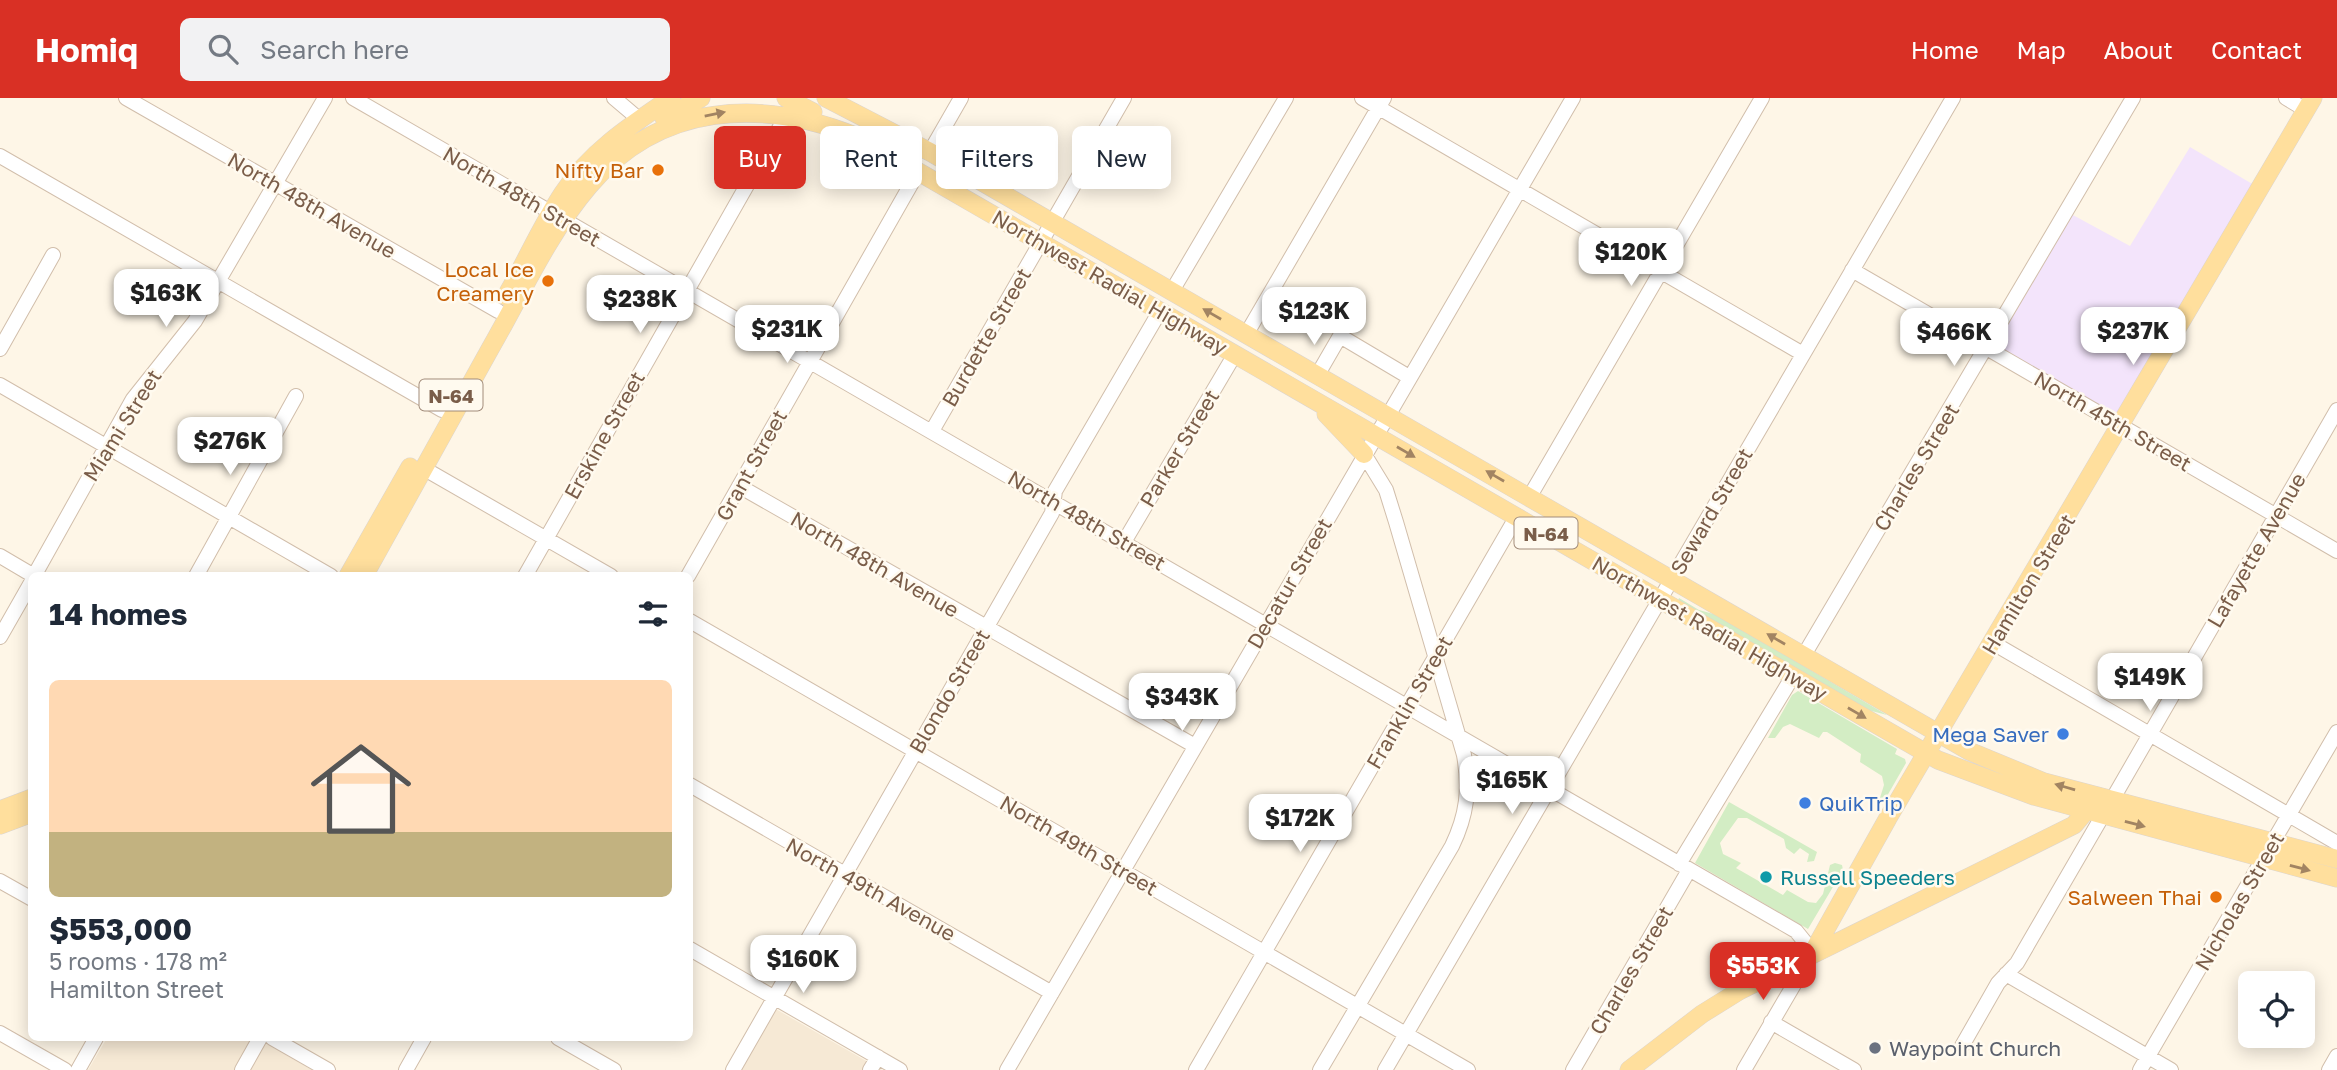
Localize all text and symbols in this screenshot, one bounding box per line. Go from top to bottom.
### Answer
search box [180,18,670,81]
text: Homiq [35,30,138,69]
icon: search [204,30,242,68]
text: Search here [260,34,409,65]
text: Home [1911,35,1979,64]
text: Map [2017,35,2066,64]
text: About [2104,35,2173,64]
text: Contact [2211,35,2302,64]
one-way arrow [704,108,726,119]
chip: Buy [714,126,806,189]
chip: Rent [820,126,922,189]
chip: Filters [936,126,1058,189]
chip: New [1072,126,1171,189]
street label: North 48th Street [438,140,606,252]
street label: North 48th Avenue [223,146,401,264]
place label: Nifty Bar [555,157,644,183]
marker: Nifty Bar [650,162,666,178]
street label: Northwest Radial Highway [988,204,1232,360]
pin: $120K [1582,228,1680,288]
text: $120K [1595,237,1667,265]
place label: Local Ice Creamery [436,256,534,306]
street label: Burdette Street [936,263,1036,411]
pin: $163K [117,270,215,329]
marker: Local Ice Creamery [540,273,556,289]
pin: $238K [591,275,689,335]
text: $163K [130,278,202,306]
text: $238K [603,284,677,312]
pin: $123K [1265,288,1363,347]
text: $123K [1278,296,1350,324]
pin: $231K [738,306,836,365]
one-way arrow [1203,308,1222,320]
pin: $466K [1905,308,2003,368]
pin: $237K [2084,308,2182,367]
text: $231K [751,314,823,342]
text: $237K [2097,316,2169,344]
text: $466K [1916,317,1992,345]
street label: Miami Street [77,364,167,486]
street label: North 45th Street [2030,365,2196,477]
street label: Erskine Street [558,367,650,503]
road number: N-64 [420,380,482,410]
street label: Parker Street [1134,384,1224,512]
street label: Charles Street [1868,398,1964,536]
street label: Grant Street [710,405,792,525]
pin: $276K [181,418,279,477]
text: $276K [193,426,267,454]
street label: Seward Street [1664,443,1758,579]
one-way arrow [1397,446,1416,458]
street label: North 48th Street [1003,464,1171,576]
street label: Lafayette Avenue [2201,468,2311,632]
one-way arrow [1485,470,1504,482]
street label: North 48th Avenue [786,505,964,623]
street label: Hamilton Street [1976,509,2080,659]
street label: Decatur Street [1241,513,1337,653]
road number: N-64 [1514,518,1578,548]
street label: Northwest Radial Highway [1588,550,1832,706]
icon: filters [634,595,672,633]
text: 14 homes [49,596,188,632]
street label: Blondo Street [903,624,995,758]
street label: Franklin Street [1360,631,1458,773]
one-way arrow [1767,633,1786,645]
pin: $149K [2101,654,2199,713]
text: $149K [2114,662,2186,690]
pin: $343K [1133,674,1231,733]
text: $343K [1145,682,1219,710]
one-way arrow [1848,707,1867,719]
place label: Mega Saver [1932,721,2049,747]
icon: home [298,726,424,852]
marker: Mega Saver [2055,726,2071,742]
pin: $165K [1463,756,1561,816]
text: $165K [1476,765,1548,793]
one-way arrow [2054,782,2075,792]
street label: North 49th Street [995,789,1163,901]
place label: QuikTrip [1819,790,1903,816]
pin: $172K [1251,794,1349,854]
marker: QuikTrip [1797,795,1813,811]
text: $172K [1265,803,1335,831]
one-way arrow [2125,819,2147,830]
street label: Nicholas Street [2189,827,2289,975]
street label: North 49th Avenue [782,832,960,946]
one-way arrow [2290,863,2312,874]
place label: Russell Speeders [1780,864,1955,890]
marker: Russell Speeders [1758,869,1774,885]
place label: Salween Thai [2067,884,2202,910]
marker: Salween Thai [2208,889,2224,905]
street label: Charles Street [1584,901,1678,1039]
text: $553,000 [49,911,192,947]
pin: $160K [754,936,852,995]
pin: $553K [1714,942,1812,1002]
text: $160K [766,944,840,972]
text: 5 rooms · 178 m² [49,947,227,975]
text: $553K [1726,951,1800,979]
map controls [2238,971,2315,1048]
button: locate [2238,971,2315,1048]
text: Hamilton Street [49,975,224,1003]
place label: Waypoint Church [1889,1035,2061,1061]
marker: Waypoint Church [1867,1040,1883,1056]

